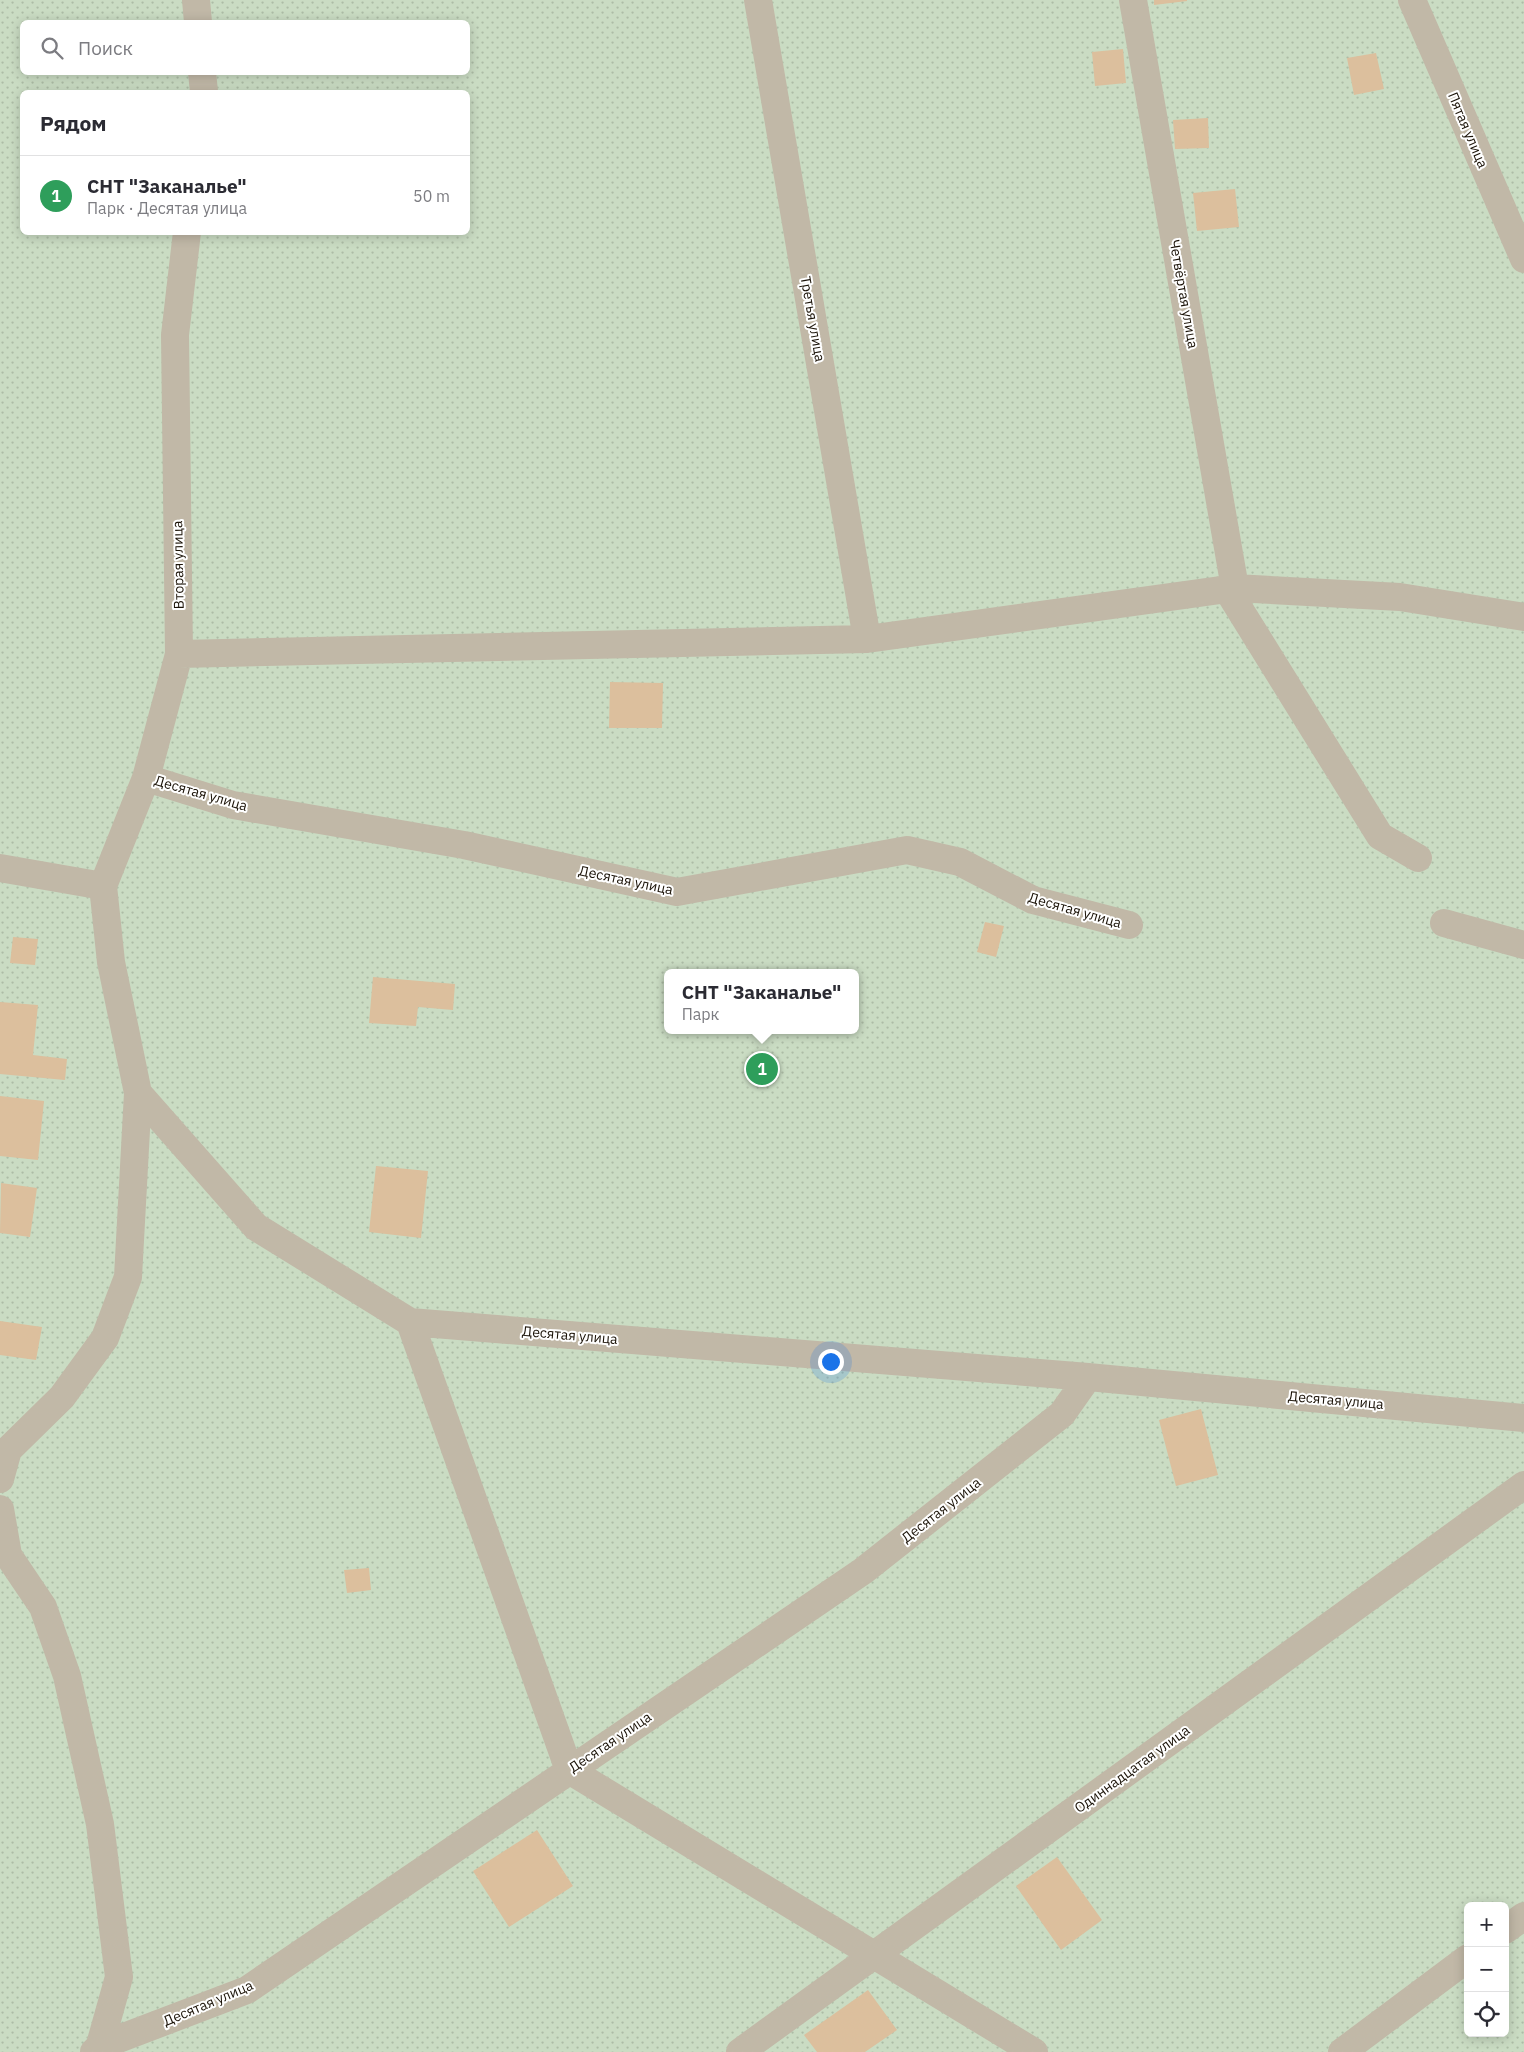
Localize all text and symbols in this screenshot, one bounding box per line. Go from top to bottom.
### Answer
search box [20,20,470,75]
icon: search [38,34,66,62]
text: Поиск [78,36,133,60]
street label: Пятая улица [1444,89,1492,171]
text: Рядом [40,109,107,137]
text: СНТ "Заканалье" [87,174,247,198]
text: 1 [51,186,61,206]
text: 50 m [413,186,450,206]
text: Парк · Десятая улица [87,198,247,218]
street label: Четвёртая улица [1166,238,1203,350]
street label: Третья улица [797,275,829,364]
street label: Вторая улица [168,520,188,609]
street label: Десятая улица [152,771,250,815]
street label: Десятая улица [577,861,675,899]
street label: Десятая улица [1026,888,1124,932]
popup [664,969,859,1034]
text: СНТ "Заканалье" [682,980,841,1004]
text: Парк [682,1004,719,1024]
pin: 1 [746,1050,778,1088]
street label: Десятая улица [521,1322,619,1348]
your location [818,1349,844,1375]
street label: Десятая улица [1287,1387,1385,1413]
street label: Десятая улица [898,1473,985,1547]
street label: Десятая улица [565,1707,655,1776]
street label: Одиннадцатая улица [1071,1721,1194,1817]
map controls [1464,1902,1509,2037]
button: + [1464,1902,1509,1947]
button: − [1464,1947,1509,1992]
street label: Десятая улица [160,1976,256,2030]
button: locate [1464,1992,1509,2037]

